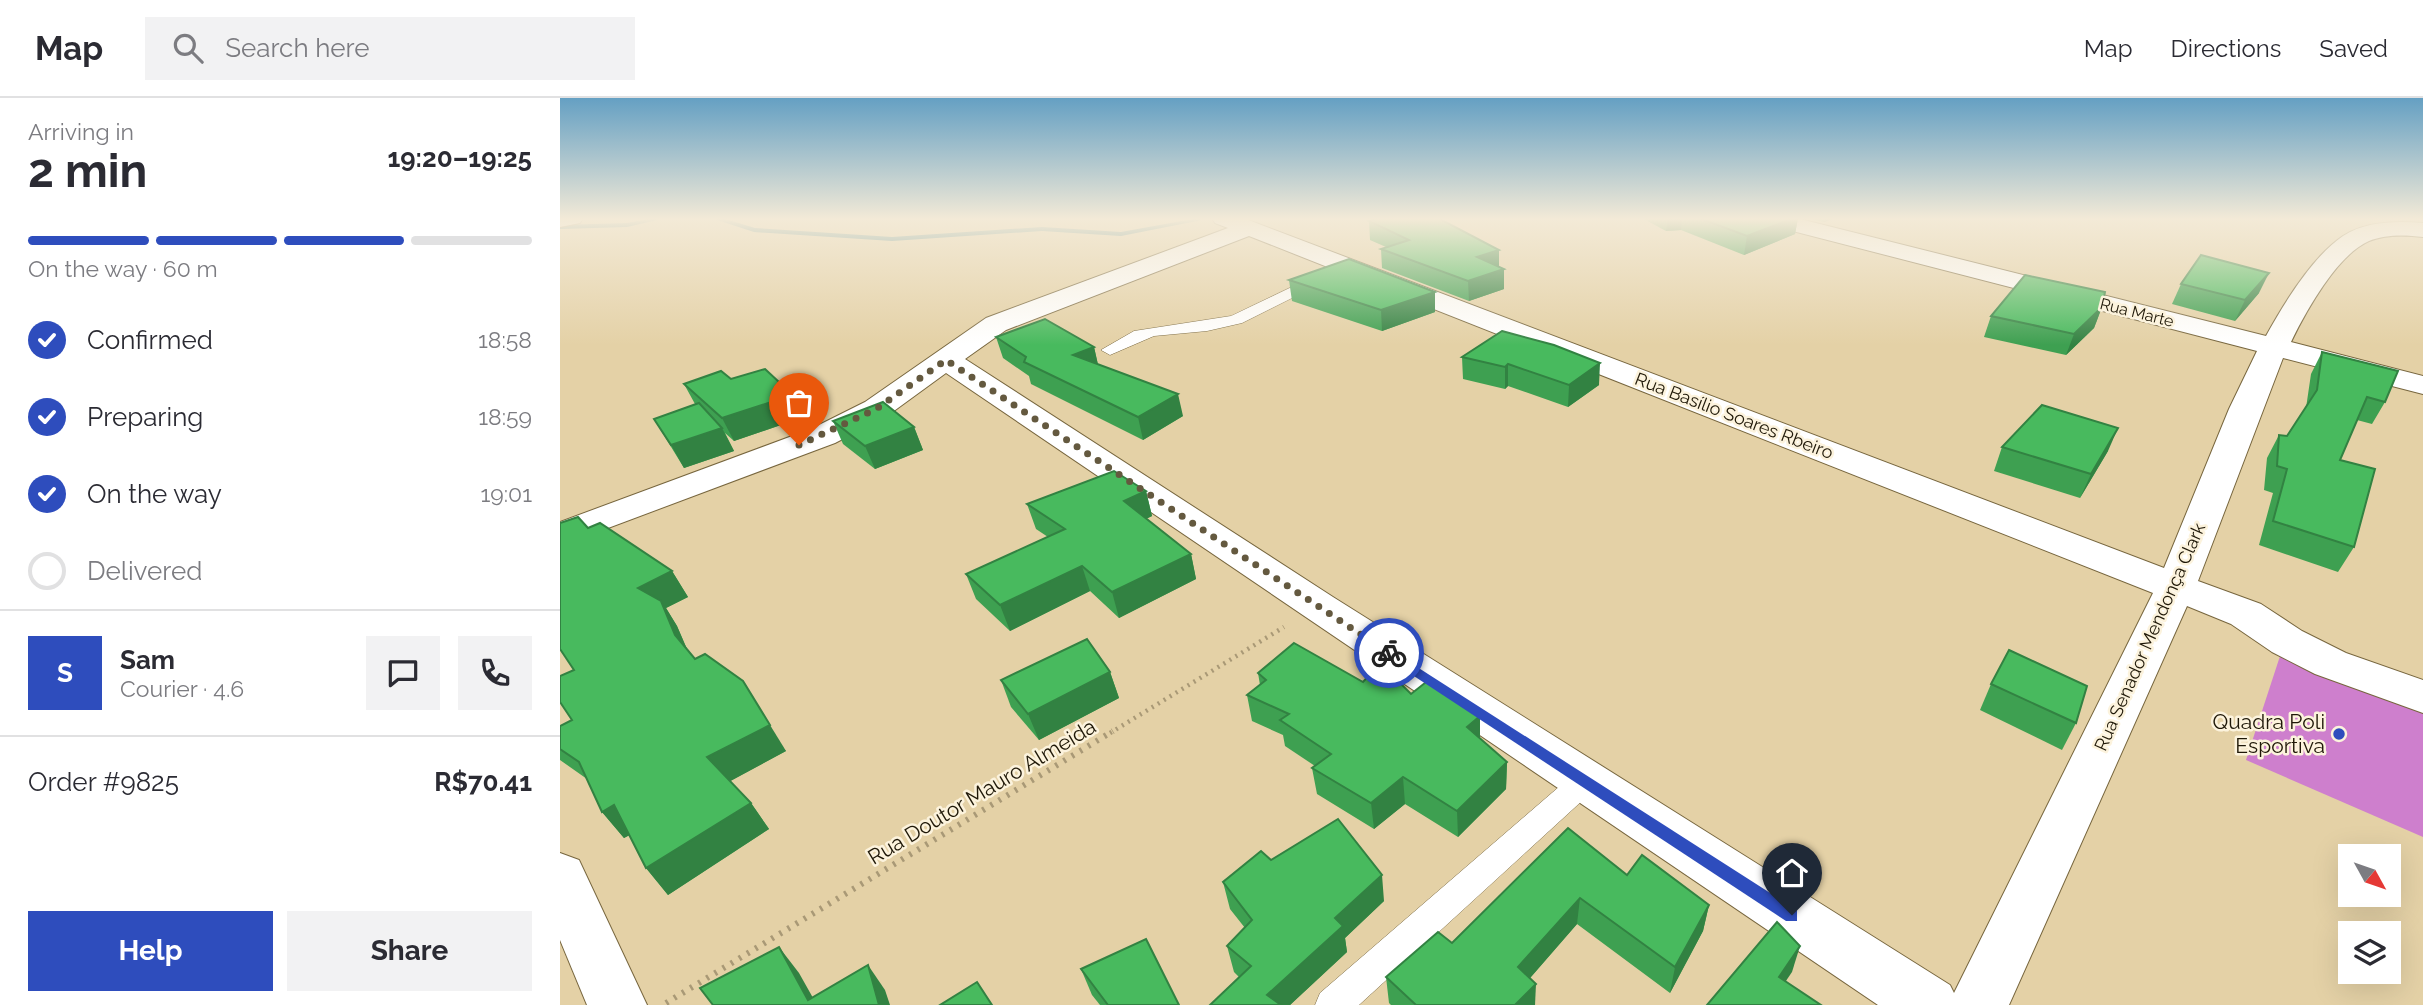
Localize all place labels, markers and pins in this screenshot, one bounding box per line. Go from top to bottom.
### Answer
pin [769,373,829,445]
place label: Quadra Poli Esportiva [2213,709,2325,758]
marker: Quadra Poli Esportiva [2331,726,2347,742]
pin [1762,843,1822,915]

